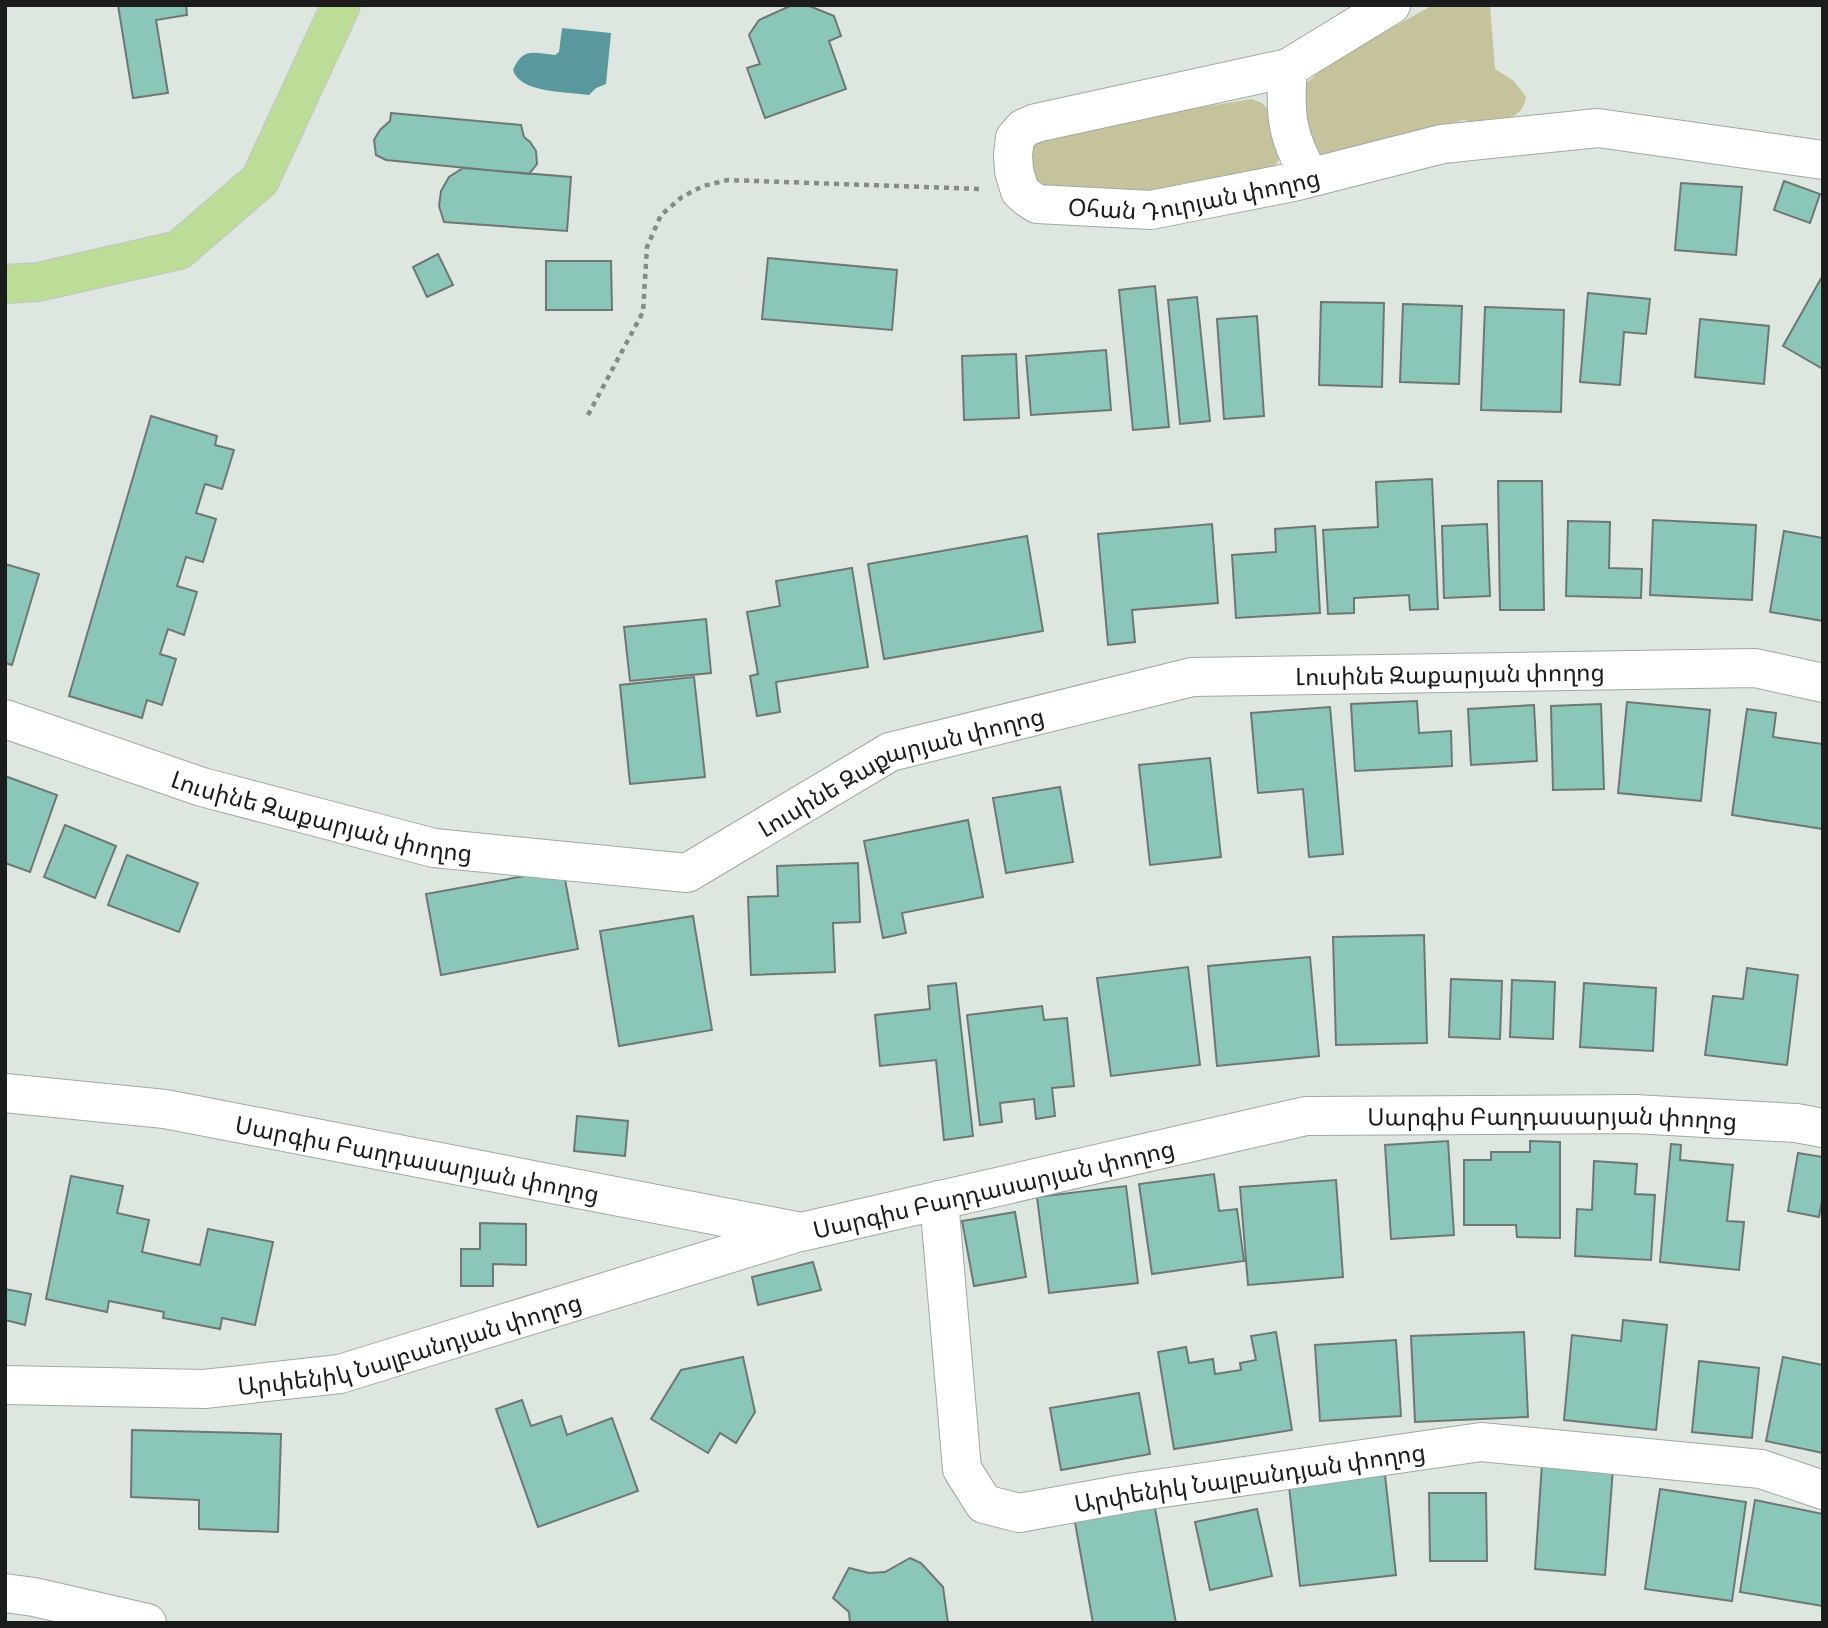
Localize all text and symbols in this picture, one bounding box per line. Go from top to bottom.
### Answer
street label: Օհան Դուրյան փողոց [1067,161,1323,225]
street label: Լուսինե Զաքարյան փողոց [1295,656,1605,690]
street label: Լուսինե Զաքարյան փողոց [752,700,1047,842]
street label: Լուսինե Զաքարյան փողոց [168,763,474,867]
street label: Սարգիս Բաղդասարյան փողոց [1367,1099,1738,1135]
street label: Սարգիս Բաղդասարյան փողոց [233,1108,602,1208]
street label: Սարգիս Բաղդասարյան փողոց [810,1132,1177,1243]
street label: Արփենիկ Նալբանդյան փողոց [236,1286,585,1400]
street label: Արփենիկ Նալբանդյան փողոց [1072,1436,1427,1517]

